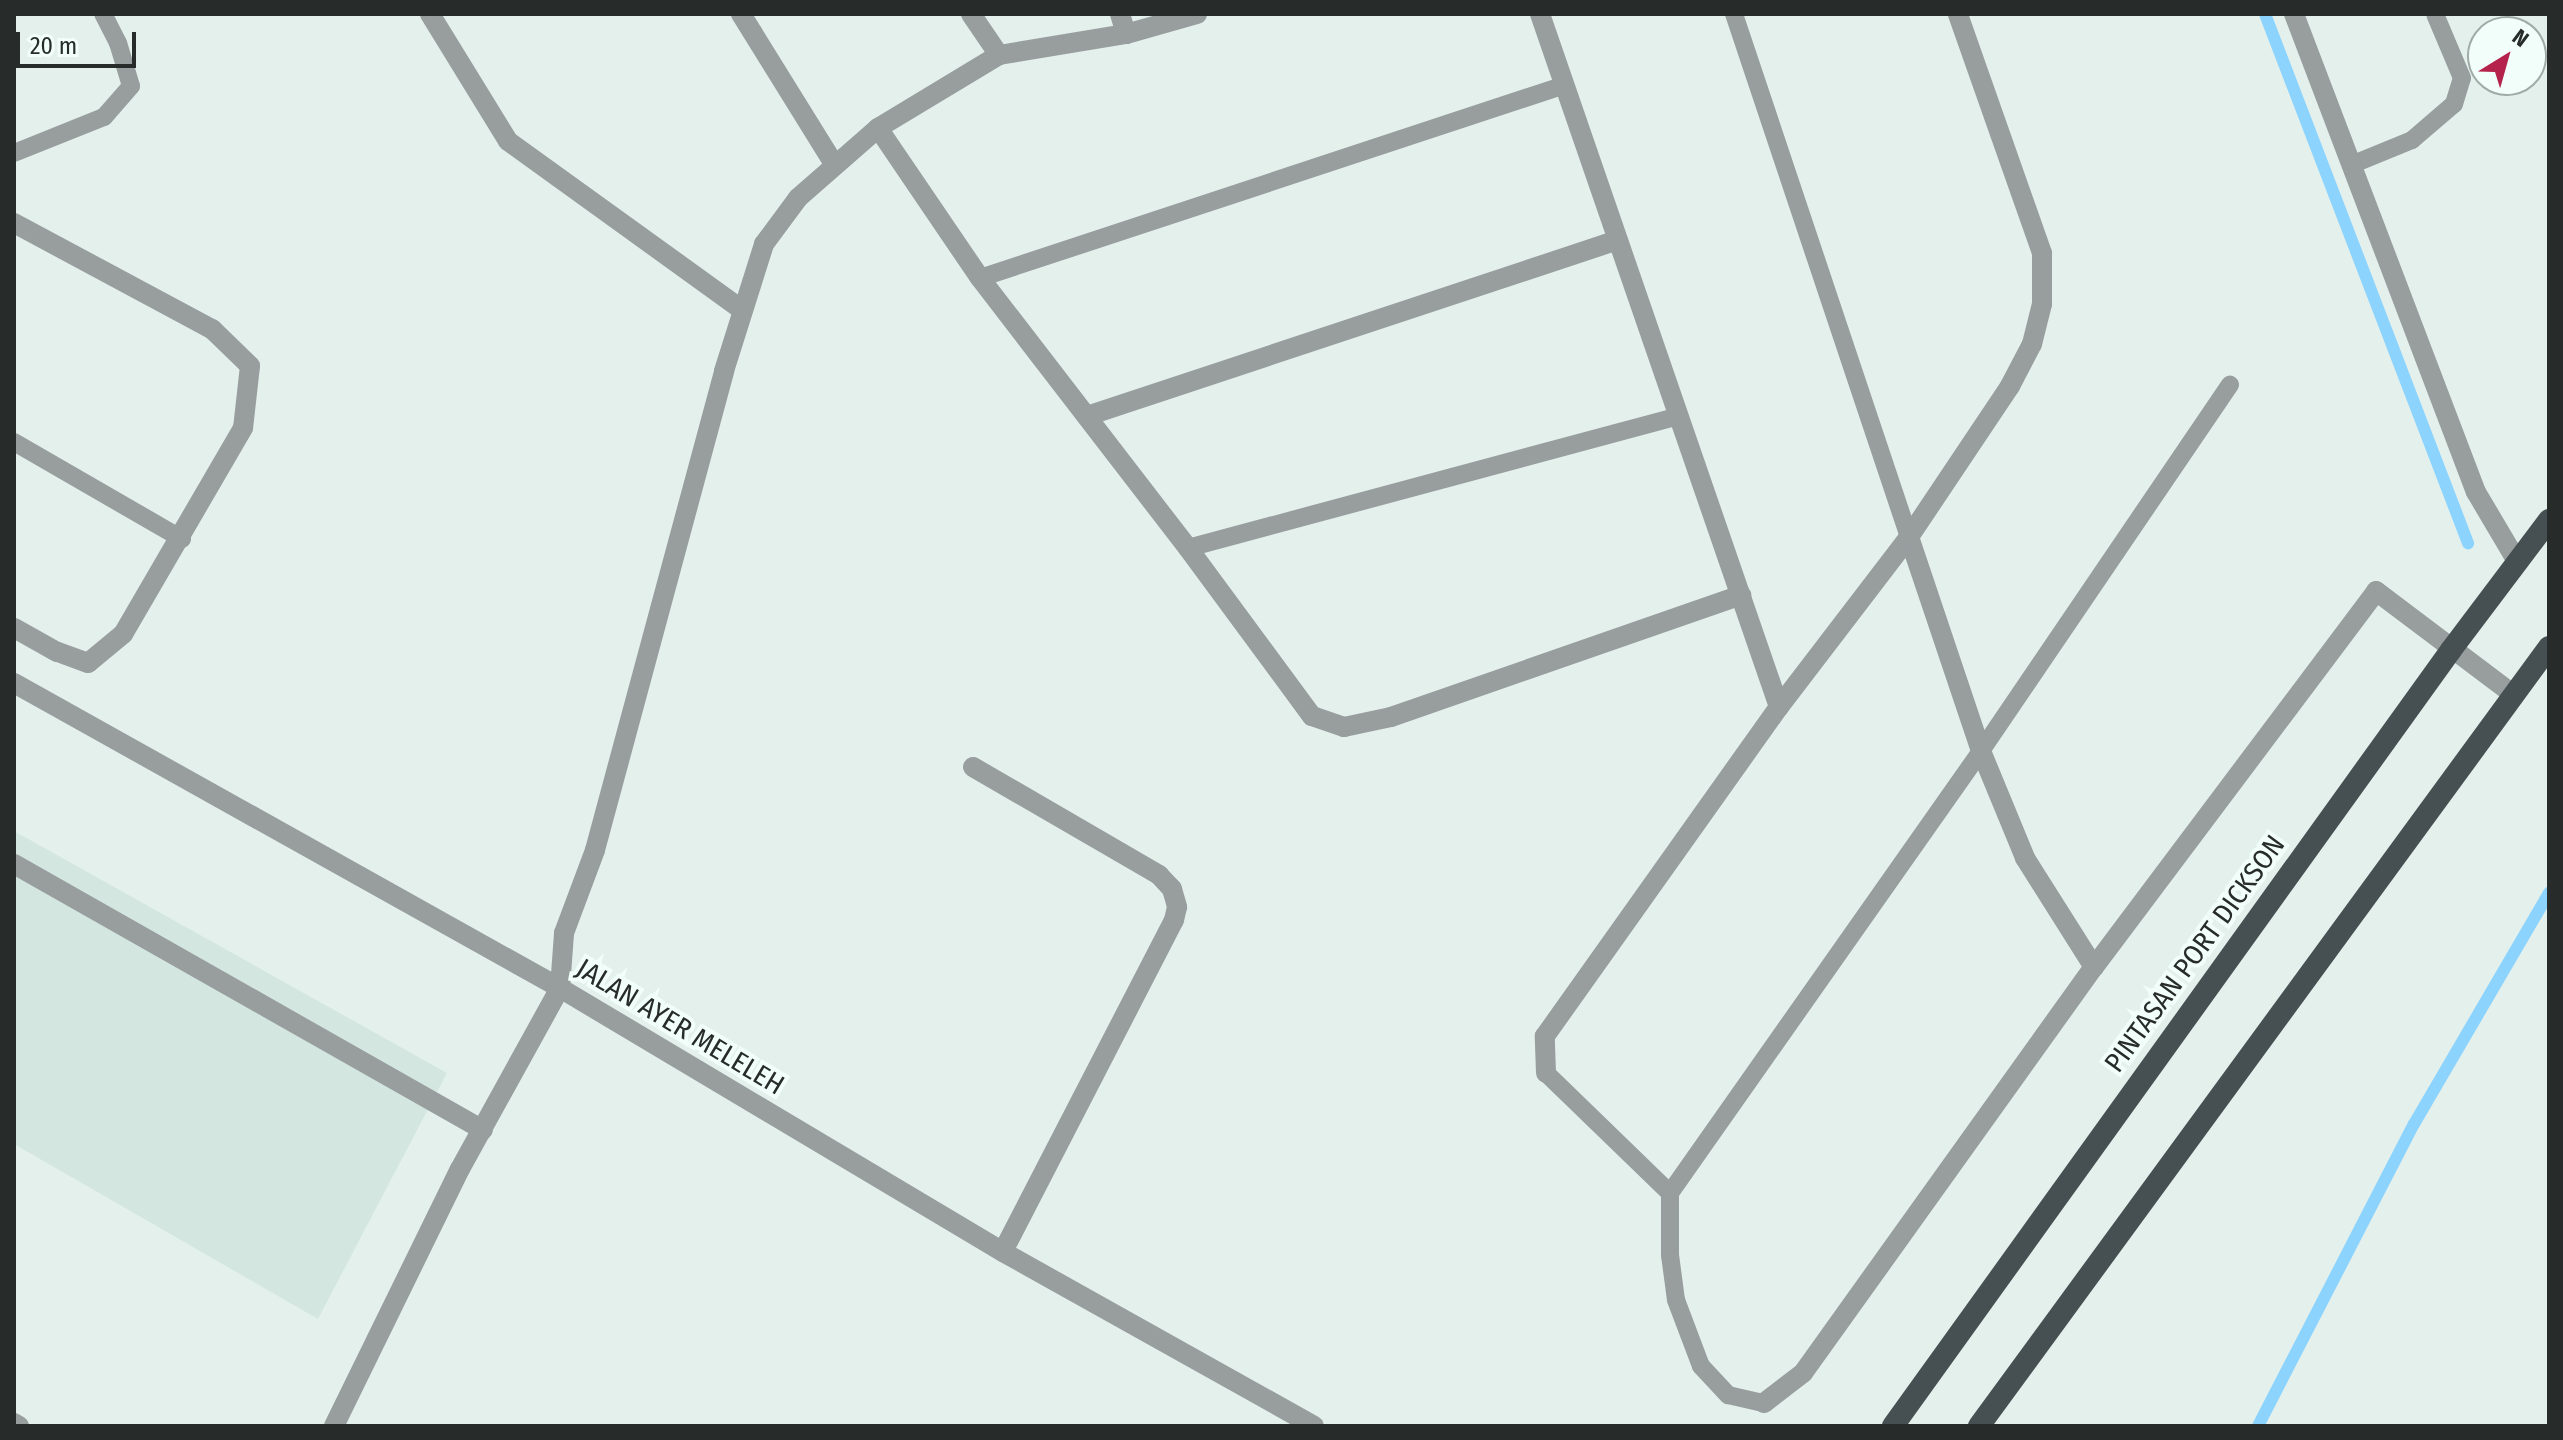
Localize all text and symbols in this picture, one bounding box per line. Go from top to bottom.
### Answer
scale bar [20,16,140,66]
north arrow [2467,16,2547,96]
text: N [2507,23,2534,53]
text: 20 m [30,32,77,60]
street label: PINTASAN PORT DICKSON [2098,829,2292,1079]
street label: JALAN AYER MELELEH [570,952,790,1102]

